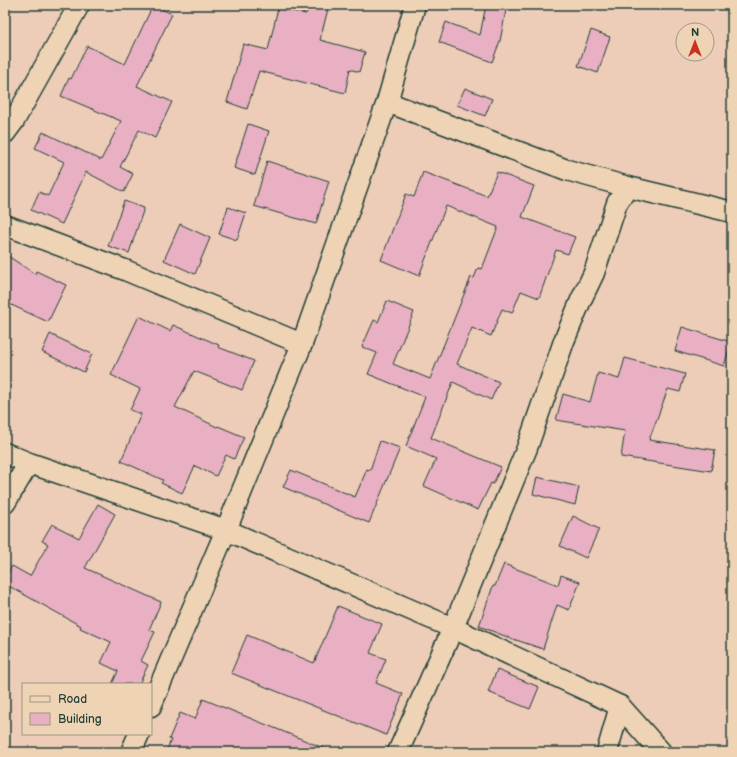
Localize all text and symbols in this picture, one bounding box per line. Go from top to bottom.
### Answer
north arrow [675,22,715,62]
text: N [691,26,699,39]
legend [22,683,152,735]
text: Road [58,692,87,707]
text: Building [58,712,102,727]

